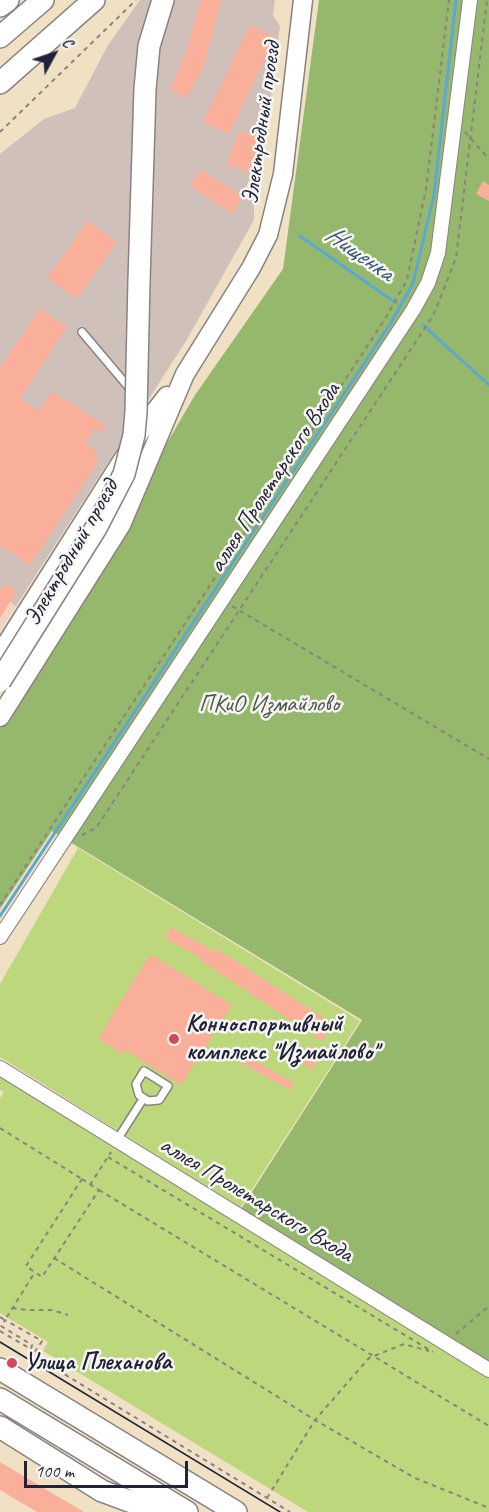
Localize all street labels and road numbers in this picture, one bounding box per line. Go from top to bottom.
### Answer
street label: Электродный проезд [236,40,288,206]
street label: аллея Пролетарского Входа [203,378,347,578]
street label: Электродный проезд [19,475,125,631]
street label: аллея Пролетарского Входа [154,1131,358,1269]

